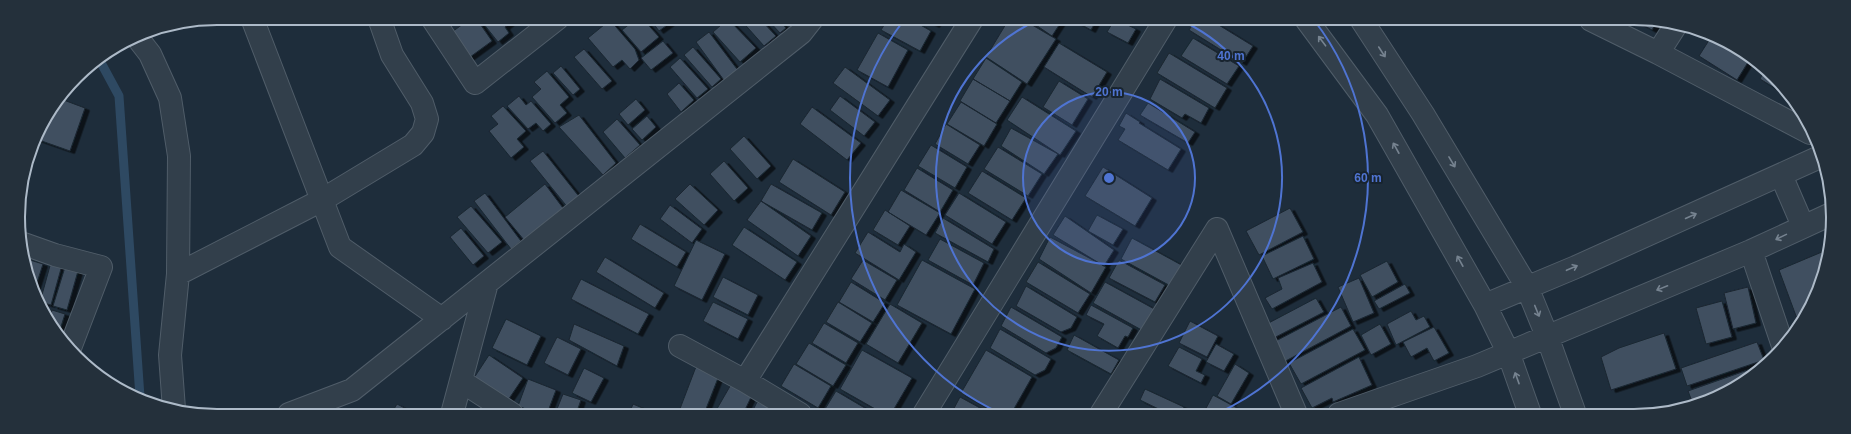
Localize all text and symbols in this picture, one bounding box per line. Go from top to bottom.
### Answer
one-way arrow [1318,36,1326,47]
one-way arrow [1378,46,1386,57]
text: 40 m [1217,49,1245,63]
text: 20 m [1095,85,1123,99]
one-way arrow [1391,142,1399,154]
one-way arrow [1448,156,1456,168]
centre of rings [1102,171,1116,185]
text: 60 m [1354,171,1382,185]
one-way arrow [1685,211,1697,219]
one-way arrow [1775,234,1787,241]
one-way arrow [1455,255,1463,267]
one-way arrow [1566,264,1578,272]
one-way arrow [1656,285,1668,292]
one-way arrow [1533,304,1541,316]
one-way arrow [1513,372,1521,384]

